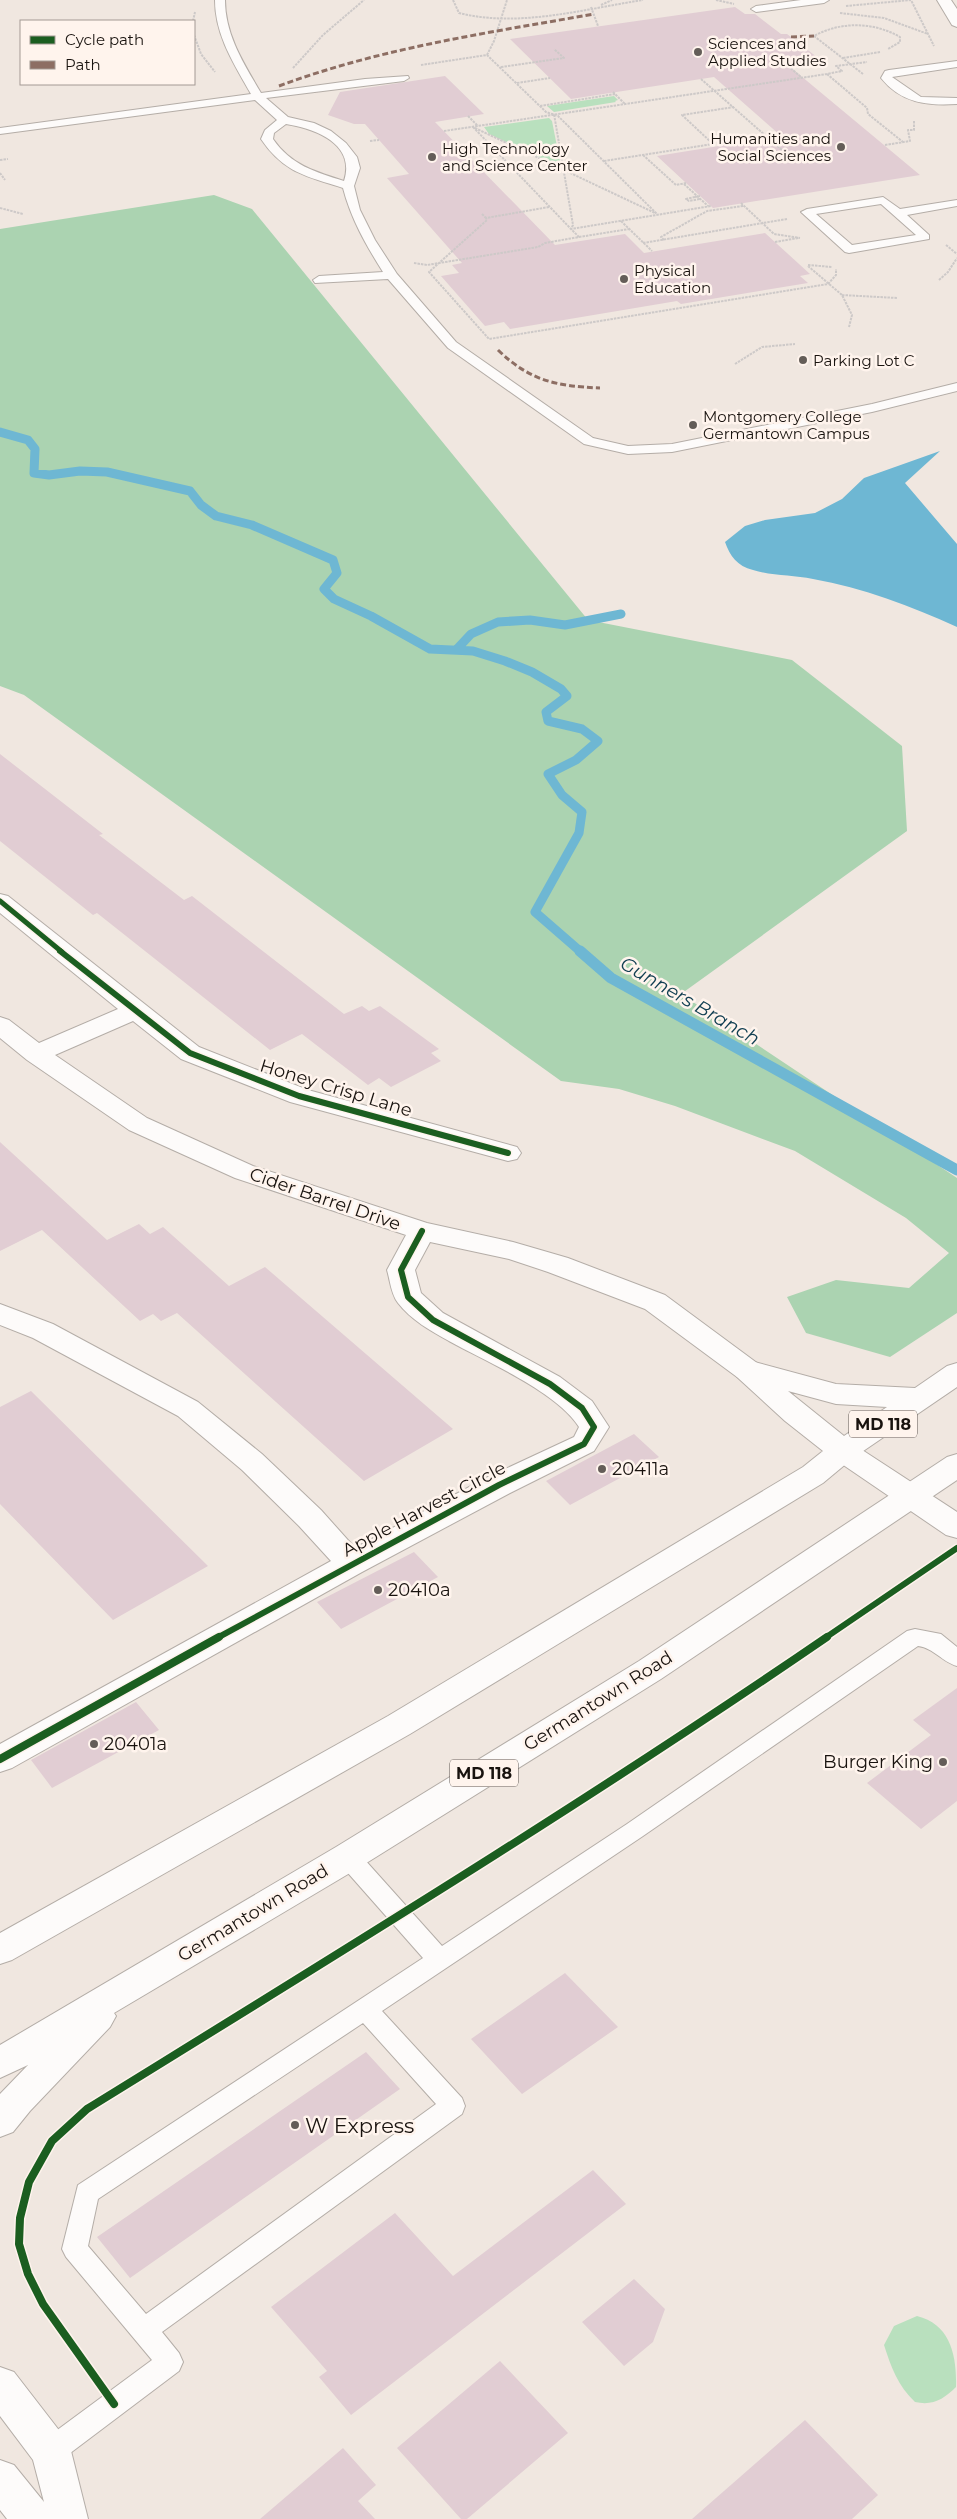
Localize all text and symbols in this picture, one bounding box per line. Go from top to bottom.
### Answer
legend [20,20,195,85]
text: Cycle path [65,30,144,49]
place label: Sciences and Applied Studies [708,34,826,70]
marker: Sciences and Applied Studies [692,46,704,58]
text: Path [65,55,101,74]
place label: Humanities and Social Sciences [710,129,831,165]
place label: High Technology and Science Center [442,139,588,175]
marker: Humanities and Social Sciences [835,141,847,153]
marker: High Technology and Science Center [426,151,438,163]
place label: Physical Education [634,261,711,297]
marker: Physical Education [618,273,630,285]
place label: Parking Lot C [813,351,915,370]
marker: Parking Lot C [797,354,809,366]
place label: Montgomery College Germantown Campus [703,407,870,443]
marker: Montgomery College Germantown Campus [687,419,699,431]
water label: Gunners Branch [616,952,764,1050]
street label: Honey Crisp Lane [257,1054,415,1122]
street label: Cider Barrel Drive [247,1163,404,1235]
road number: MD 118 [849,1410,917,1438]
street label: Apple Harvest Circle [339,1457,510,1561]
place label: 20411a [612,1458,669,1480]
marker: 20411a [596,1463,608,1475]
place label: 20410a [388,1579,451,1601]
marker: 20410a [372,1584,384,1596]
street label: Germantown Road [519,1646,677,1756]
place label: 20401a [104,1733,167,1755]
marker: 20401a [88,1738,100,1750]
place label: Burger King [823,1751,933,1773]
marker: Burger King [937,1756,949,1768]
road number: MD 118 [450,1760,518,1786]
street label: Germantown Road [174,1859,332,1967]
place label: W Express [305,2113,414,2138]
marker: W Express [289,2119,301,2131]

